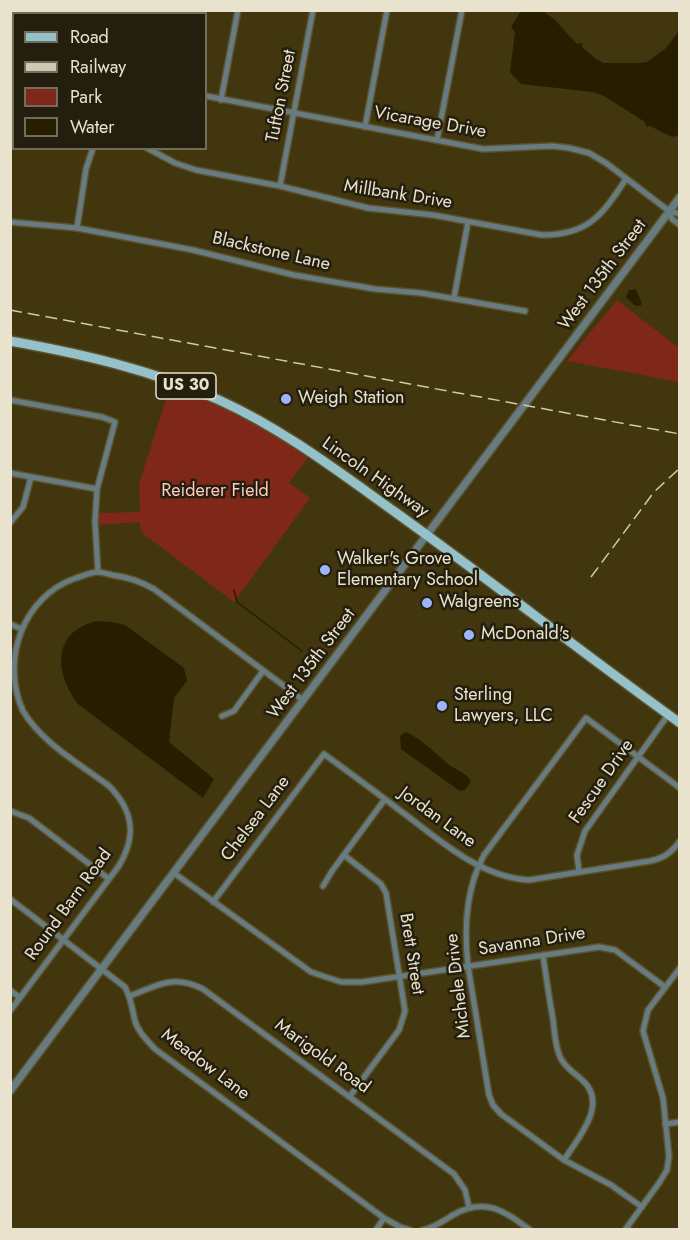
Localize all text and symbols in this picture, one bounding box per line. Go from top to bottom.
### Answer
legend [12,12,207,150]
text: Road [70,24,109,50]
street label: Tufton Street [262,48,302,144]
text: Railway [70,54,126,80]
text: Park [70,84,102,110]
street label: Vicarage Drive [372,103,488,143]
text: Water [70,114,114,140]
street label: Millbank Drive [342,176,454,214]
street label: West 135th Street [554,215,652,335]
street label: Blackstone Lane [210,228,332,276]
road number: US 30 [156,373,216,399]
place label: Weigh Station [298,388,405,410]
marker: Weigh Station [279,392,293,406]
street label: Lincoln Highway [317,433,433,523]
park label: Reiderer Field [161,481,269,503]
place label: Walker's Grove Elementary School [337,549,478,592]
marker: Walker's Grove Elementary School [318,563,332,577]
place label: Walgreens [439,592,519,614]
marker: Walgreens [420,596,434,610]
street label: West 135th Street [263,604,361,724]
place label: McDonald's [481,624,569,646]
marker: McDonald's [462,628,476,642]
place label: Sterling Lawyers, LLC [454,685,553,728]
marker: Sterling Lawyers, LLC [435,699,449,713]
street label: Fescue Drive [565,736,639,828]
street label: Chelsea Lane [217,772,295,866]
street label: Jordan Lane [394,783,480,853]
street label: Round Barn Road [21,845,117,965]
street label: Brett Street [394,912,428,996]
street label: Savanna Drive [477,923,587,961]
street label: Michele Drive [442,932,476,1040]
street label: Marigold Road [270,1015,374,1099]
street label: Meadow Lane [156,1025,254,1105]

